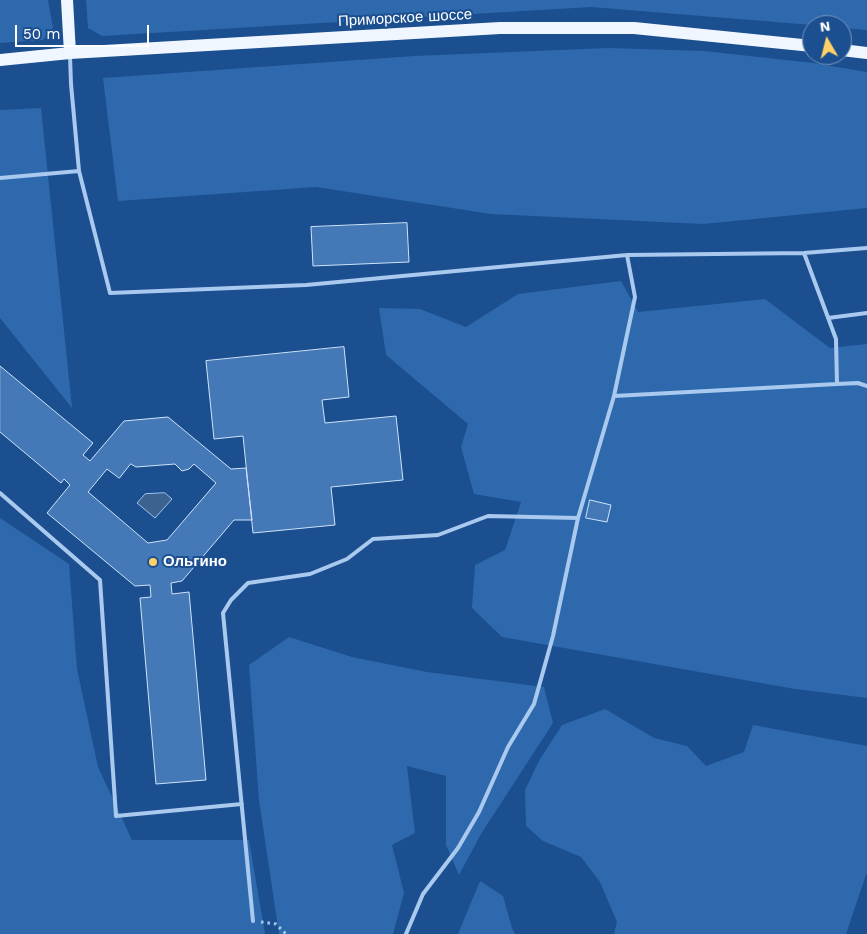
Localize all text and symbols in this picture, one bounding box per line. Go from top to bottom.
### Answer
street label: Приморское шоссе [337,5,473,31]
scale bar [18,15,151,47]
north arrow [802,15,852,65]
text: N [819,17,831,35]
text: 50 m [23,25,60,43]
place label: Ольгино [163,553,227,571]
marker: Ольгино [147,556,159,568]

